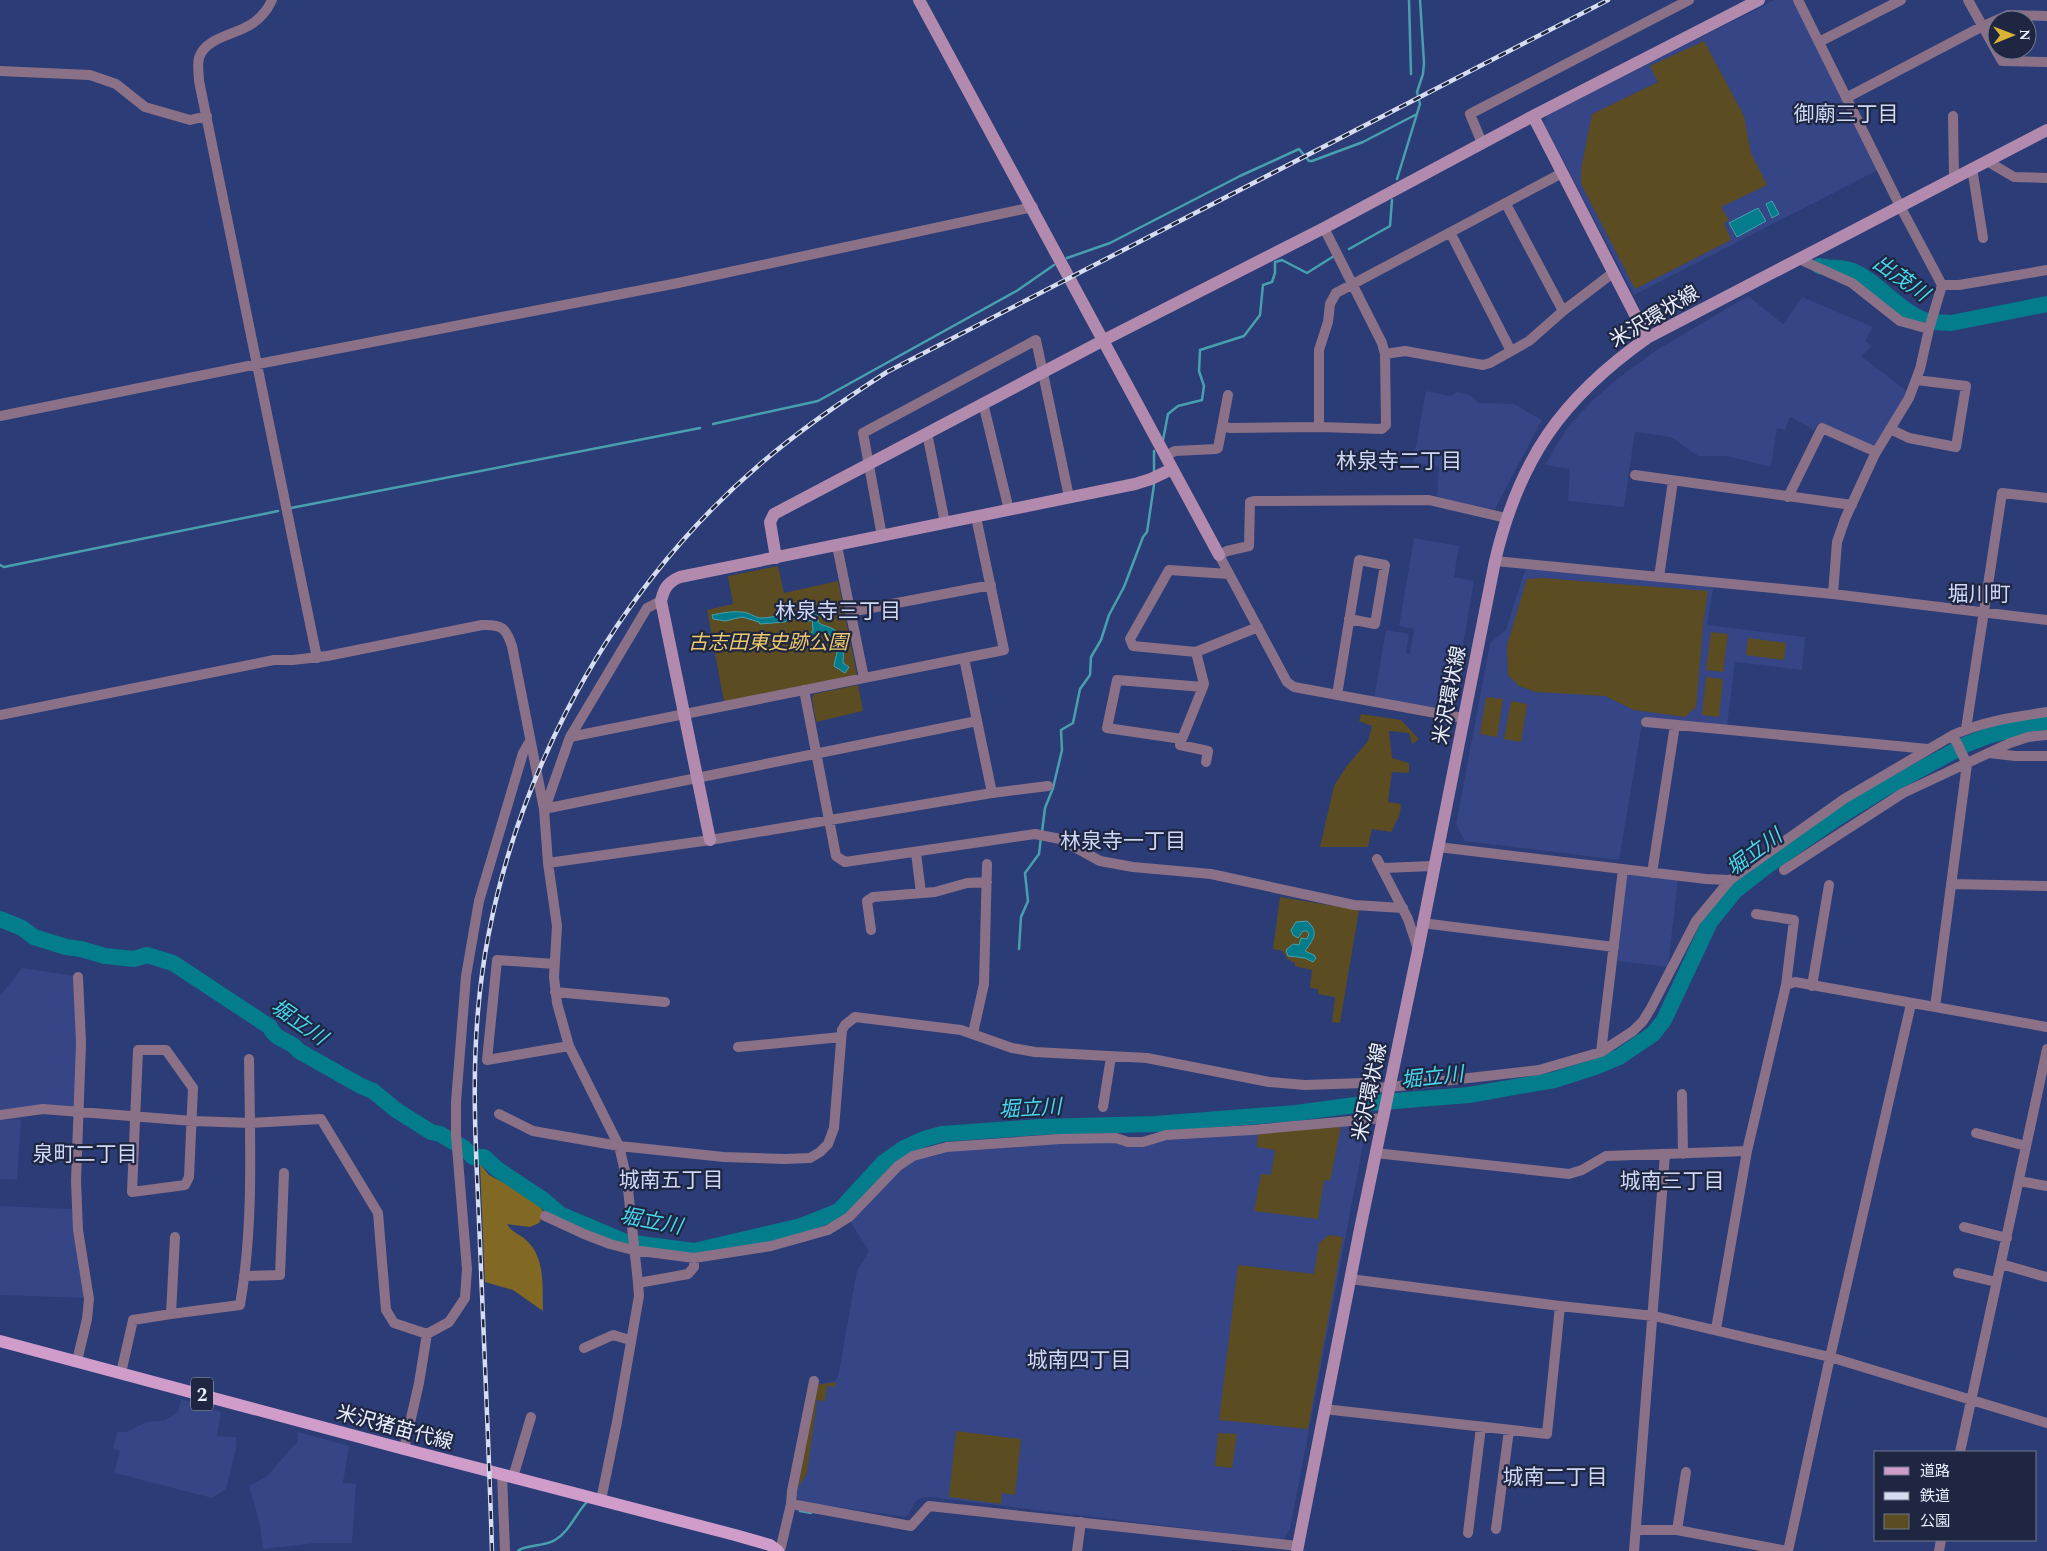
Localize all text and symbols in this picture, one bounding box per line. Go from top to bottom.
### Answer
north arrow [1987,10,2037,60]
text: N [2014,29,2035,41]
district label: 御廟三丁目 [1794,99,1899,131]
water label: 出茂川 [1865,248,1937,311]
street label: 米沢環状線 [1604,278,1705,355]
district label: 林泉寺二丁目 [1336,446,1462,478]
district label: 堀川町 [1948,579,2011,611]
district label: 林泉寺三丁目 [775,596,901,628]
park label: 古志田東史跡公園 [688,628,851,658]
street label: 米沢環状線 [1426,643,1474,747]
water label: 堀立川 [1720,820,1791,884]
district label: 林泉寺一丁目 [1060,826,1186,858]
water label: 堀立川 [263,992,335,1055]
street label: 米沢環状線 [1345,1040,1395,1144]
water label: 堀立川 [1399,1059,1467,1097]
water label: 堀立川 [998,1091,1064,1127]
district label: 泉町二丁目 [33,1139,138,1171]
district label: 城南五丁目 [619,1165,724,1197]
district label: 城南三丁目 [1620,1166,1725,1198]
water label: 堀立川 [617,1200,687,1244]
district label: 城南四丁目 [1027,1345,1132,1377]
road number: 2 [191,1378,213,1410]
street label: 米沢猪苗代線 [333,1398,457,1458]
legend [1874,1451,2037,1541]
text: 道路 [1920,1460,1950,1483]
district label: 城南二丁目 [1503,1462,1608,1494]
text: 鉄道 [1920,1485,1950,1508]
text: 公園 [1920,1510,1950,1533]

